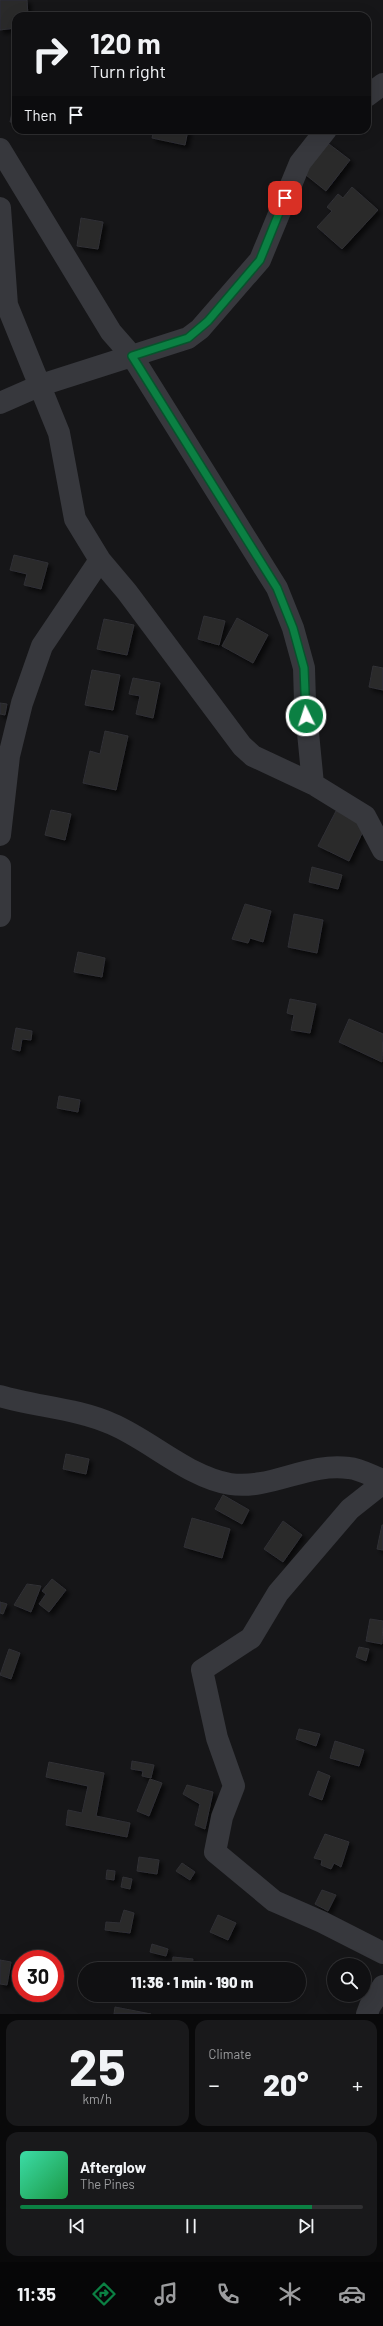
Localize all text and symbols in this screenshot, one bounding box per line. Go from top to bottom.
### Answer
text: 120 m [90,26,161,60]
icon: right [24,28,76,80]
text: Turn right [90,60,166,82]
icon: arrive [65,104,87,126]
text: Then [24,106,57,124]
pin [268,181,302,215]
icon: arrive [274,187,296,209]
position arrow [285,695,327,737]
speed limit sign: 30 [12,1950,64,2002]
map controls [327,1958,371,2002]
button: search [327,1958,371,2002]
text: 11:36 · 1 min · 190 m [131,1973,253,1991]
text: 25 [69,2034,126,2096]
text: Climate [209,2046,252,2062]
text: 20° [263,2066,308,2102]
text: − [209,2071,220,2097]
text: + [352,2071,363,2097]
text: km/h [83,2091,112,2107]
text: Afterglow [80,2158,146,2176]
text: The Pines [80,2176,135,2192]
icon: previous [66,2215,88,2237]
icon: pause [180,2215,202,2237]
icon: next [295,2215,317,2237]
icon: directions [90,2280,118,2308]
icon: music [152,2280,180,2308]
icon: phone [214,2280,242,2308]
icon: climate [276,2280,304,2308]
icon: car [338,2280,366,2308]
text: 11:35 [17,2283,56,2305]

